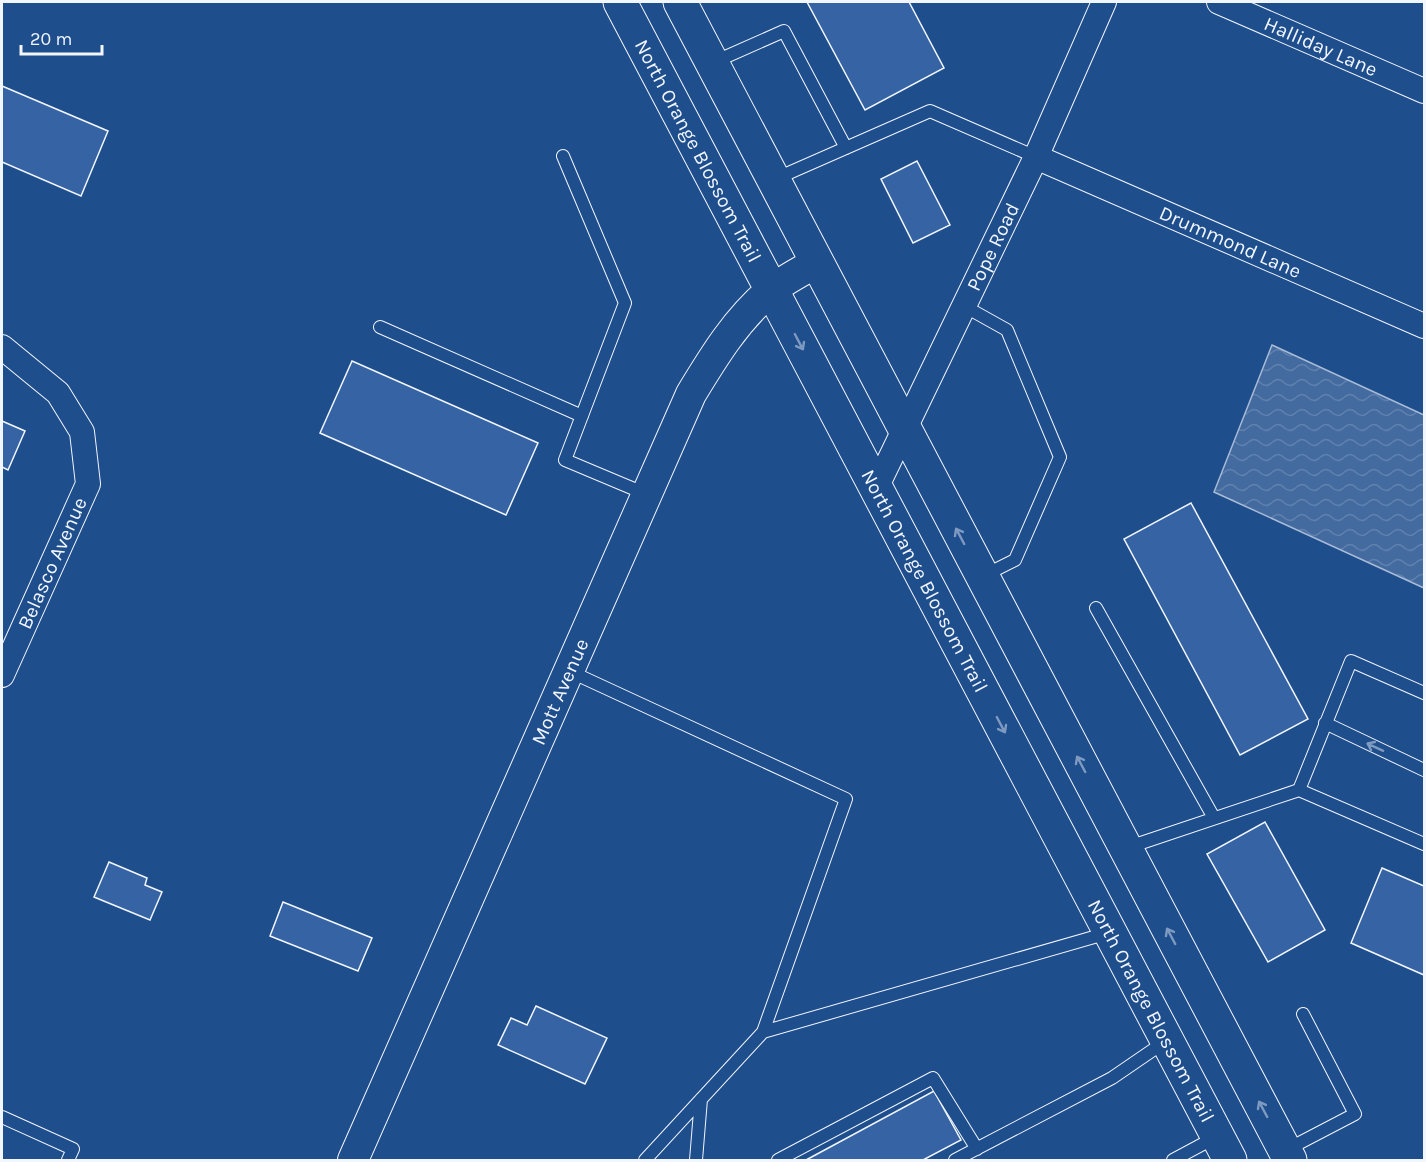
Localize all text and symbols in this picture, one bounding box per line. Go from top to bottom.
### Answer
street label: Halliday Lane [1260,12,1381,81]
scale bar [21,18,102,56]
text: 20 m [30,28,72,50]
street label: North Orange Blossom Trail [630,36,766,266]
street label: Pope Road [962,199,1024,295]
street label: Drummond Lane [1156,201,1305,283]
one-way arrow [794,332,805,350]
street label: North Orange Blossom Trail [856,466,992,696]
street label: Belasco Avenue [13,494,92,633]
one-way arrow [954,527,965,545]
street label: Mott Avenue [527,635,594,748]
one-way arrow [996,716,1007,734]
one-way arrow [1366,740,1384,752]
one-way arrow [1074,755,1086,773]
street label: North Orange Blossom Trail [1083,896,1219,1126]
one-way arrow [1165,928,1177,946]
one-way arrow [1256,1100,1268,1118]

